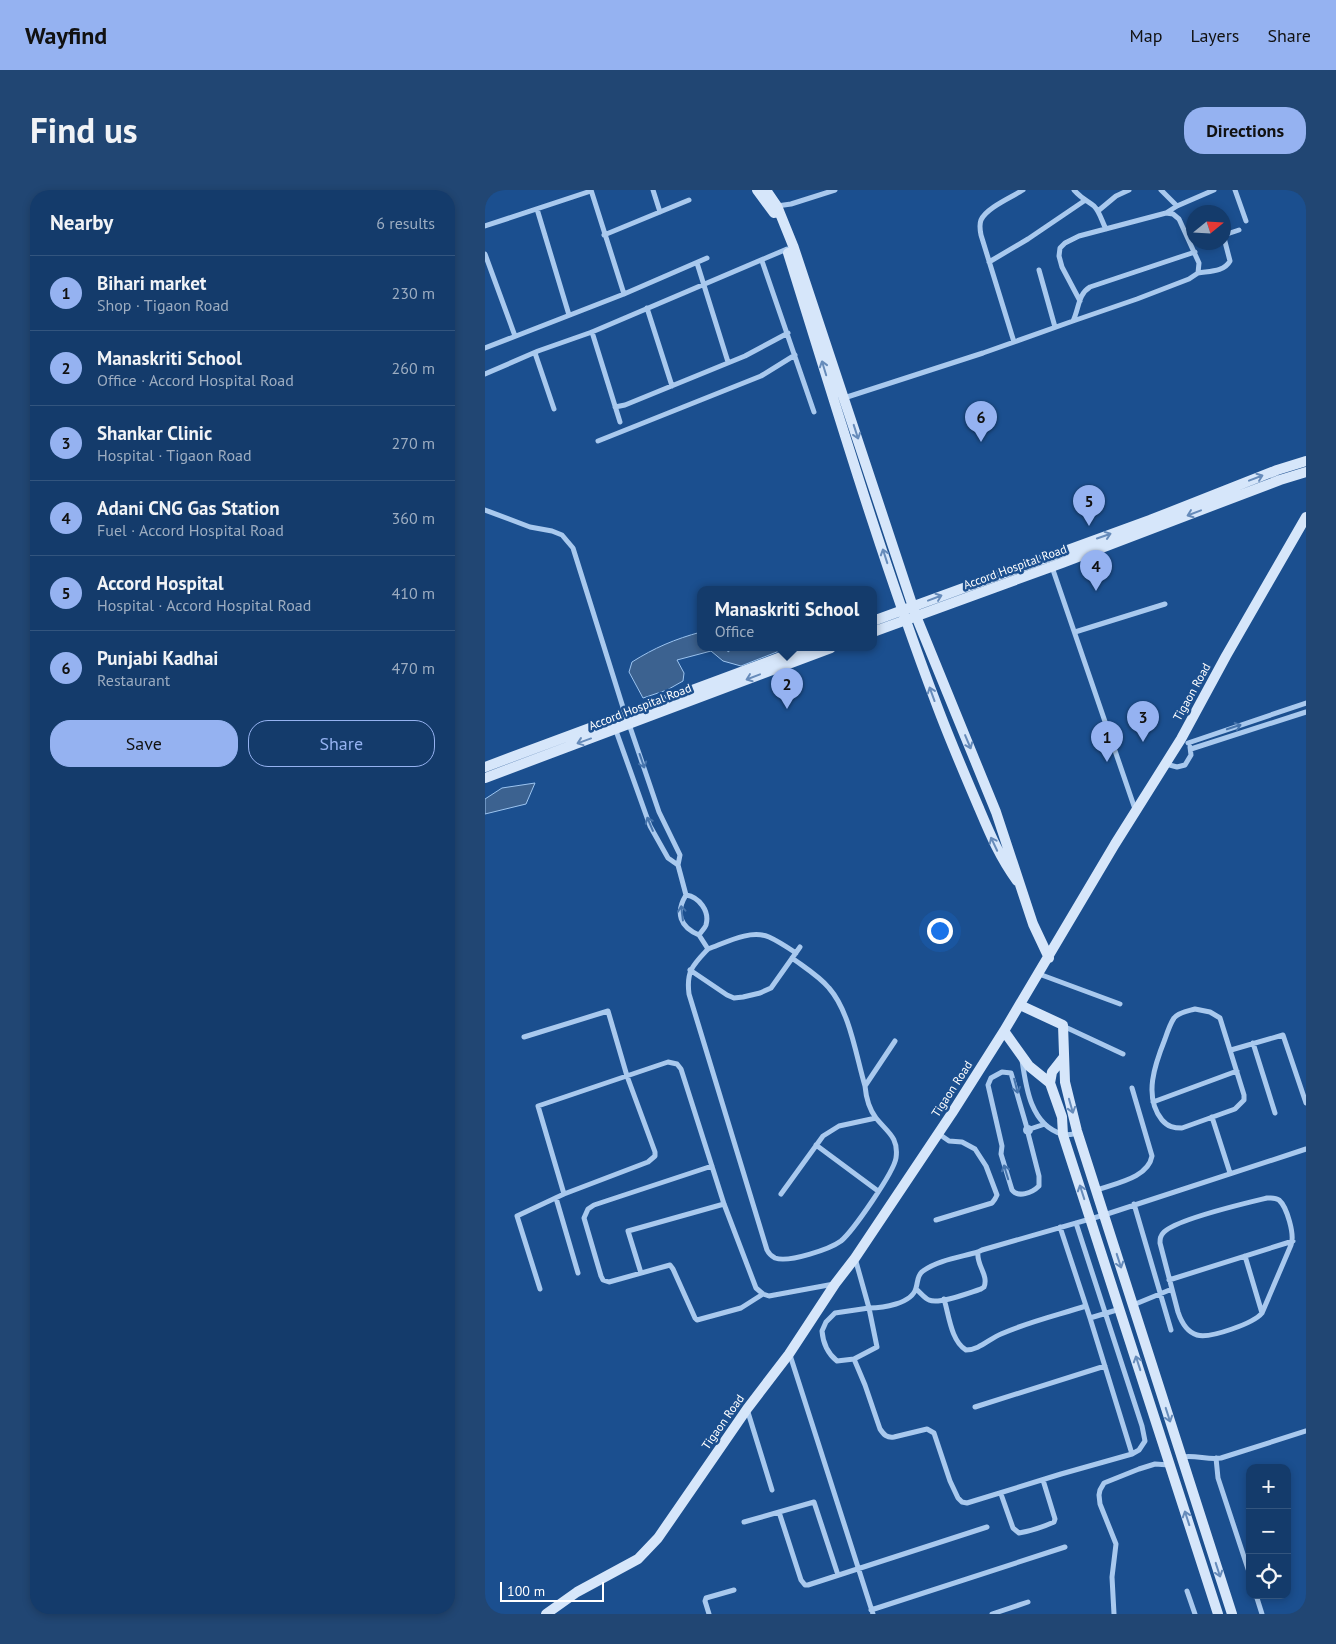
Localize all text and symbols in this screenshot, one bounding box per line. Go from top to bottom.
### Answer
text: Wayfind [25,20,107,51]
text: Map [1130,24,1162,47]
text: Layers [1190,24,1239,47]
text: Share [1267,24,1311,47]
text: Find us [30,107,138,153]
button: Directions [1184,107,1306,154]
north arrow [1186,205,1231,250]
text: Nearby [50,209,113,236]
text: 6 results [376,213,435,233]
text: Bihari market [97,271,206,295]
text: 1 [61,283,71,303]
text: 230 m [392,283,435,303]
text: Shop · Tigaon Road [97,295,229,315]
text: Manaskriti School [97,346,242,370]
text: 2 [61,358,71,378]
text: 260 m [392,358,435,378]
one-way arrow [819,361,828,377]
text: Office · Accord Hospital Road [97,370,294,390]
pin: 6 [965,401,997,442]
text: Shankar Clinic [97,421,212,445]
one-way arrow [851,424,861,440]
text: 3 [61,433,71,453]
text: 270 m [392,433,435,453]
text: Hospital · Tigaon Road [97,445,252,465]
one-way arrow [1248,473,1263,483]
pin: 5 [1073,485,1105,526]
text: Adani CNG Gas Station [97,496,280,520]
text: 4 [61,508,71,528]
text: 360 m [392,508,435,528]
one-way arrow [1187,509,1203,518]
text: Fuel · Accord Hospital Road [97,520,284,540]
one-way arrow [1096,531,1111,540]
street label: Accord Hospital Road [961,541,1068,592]
one-way arrow [880,549,889,564]
pin: 4 [1080,550,1112,591]
text: Accord Hospital [97,571,223,595]
text: 5 [61,583,71,603]
text: 410 m [392,583,435,603]
popup [697,586,877,651]
one-way arrow [927,593,943,602]
text: Hospital · Accord Hospital Road [97,595,311,615]
text: Manaskriti School [715,597,859,621]
text: Office [715,621,754,641]
text: Punjabi Kadhai [97,646,218,670]
text: 6 [61,658,71,678]
text: 470 m [392,658,435,678]
street label: Tigaon Road [1170,660,1214,723]
pin: 2 [771,668,803,709]
text: Restaurant [97,670,170,690]
one-way arrow [745,673,761,682]
street label: Accord Hospital Road [586,680,693,733]
one-way arrow [927,687,936,702]
pin: 3 [1127,701,1159,742]
button: Save [50,720,238,767]
button: Share [248,720,435,767]
pin: 1 [1091,721,1123,762]
one-way arrow [1226,722,1241,731]
one-way arrow [963,734,973,749]
one-way arrow [577,737,593,746]
one-way arrow [637,753,647,769]
one-way arrow [645,817,655,832]
one-way arrow [989,837,998,852]
one-way arrow [677,906,687,922]
your location [927,918,953,944]
street label: Tigaon Road [928,1058,975,1120]
one-way arrow [1011,1077,1021,1093]
one-way arrow [1066,1097,1076,1113]
one-way arrow [1001,1165,1011,1181]
one-way arrow [1077,1184,1086,1200]
one-way arrow [1114,1252,1124,1268]
one-way arrow [1132,1355,1142,1371]
street label: Tigaon Road [698,1391,747,1452]
one-way arrow [1164,1407,1174,1423]
map controls [1246,1464,1291,1599]
button: + [1246,1464,1291,1509]
button: − [1246,1509,1291,1554]
one-way arrow [1182,1510,1192,1526]
button: locate [1246,1554,1291,1599]
one-way arrow [1213,1562,1223,1578]
scale bar [500,1579,604,1602]
text: 100 m [507,1582,545,1600]

